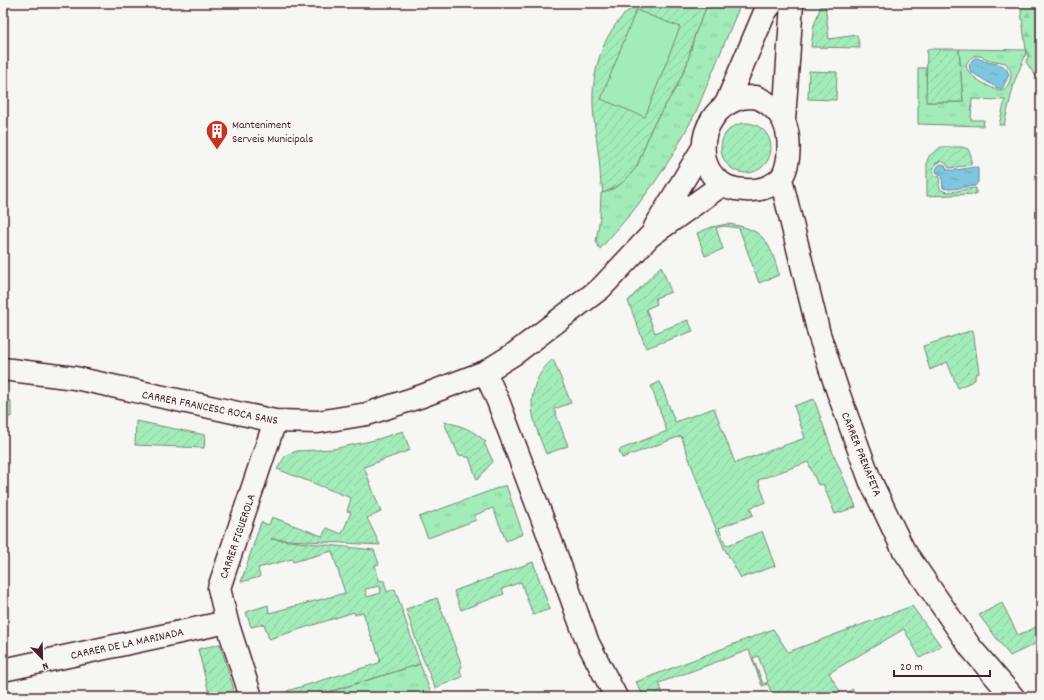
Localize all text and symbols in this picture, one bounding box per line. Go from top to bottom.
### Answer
place label: Manteniment Serveis Municipals [232,117,313,148]
building icon: Manteniment Serveis Municipals [204,118,230,151]
street label: CARRER FRANCESC ROCA SANS [140,387,279,430]
street label: CARRER PRENAFETA [836,410,885,500]
street label: CARRER FIGUEROLA [216,491,261,581]
street label: CARRER DE LA MARINADA [69,624,186,665]
north arrow [22,638,62,678]
scale bar [894,652,990,678]
text: N [39,657,51,674]
text: 20 m [900,659,923,676]

